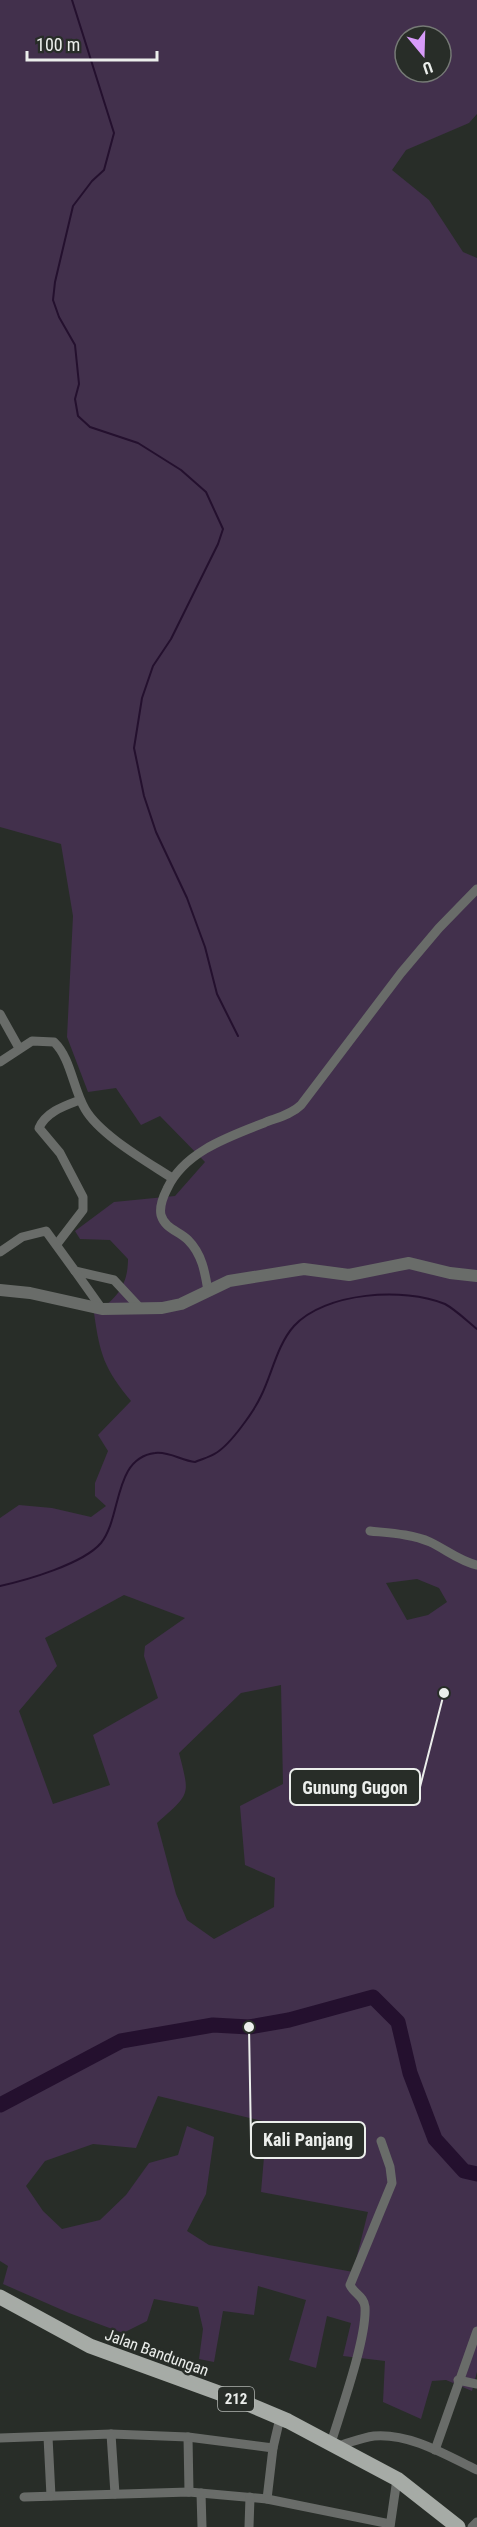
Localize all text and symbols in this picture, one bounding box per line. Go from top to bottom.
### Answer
scale bar [27,24,158,62]
north arrow [393,24,453,84]
text: 100 m [36,34,80,55]
text: U [420,57,435,78]
callout: Gunung Gugon [290,1769,420,1805]
text: Gunung Gugon [302,1777,408,1798]
callout: Kali Panjang [251,2122,365,2158]
text: Kali Panjang [263,2129,353,2150]
street label: Jalan Bandungan [102,2325,211,2380]
road number: 212 [218,2387,254,2411]

